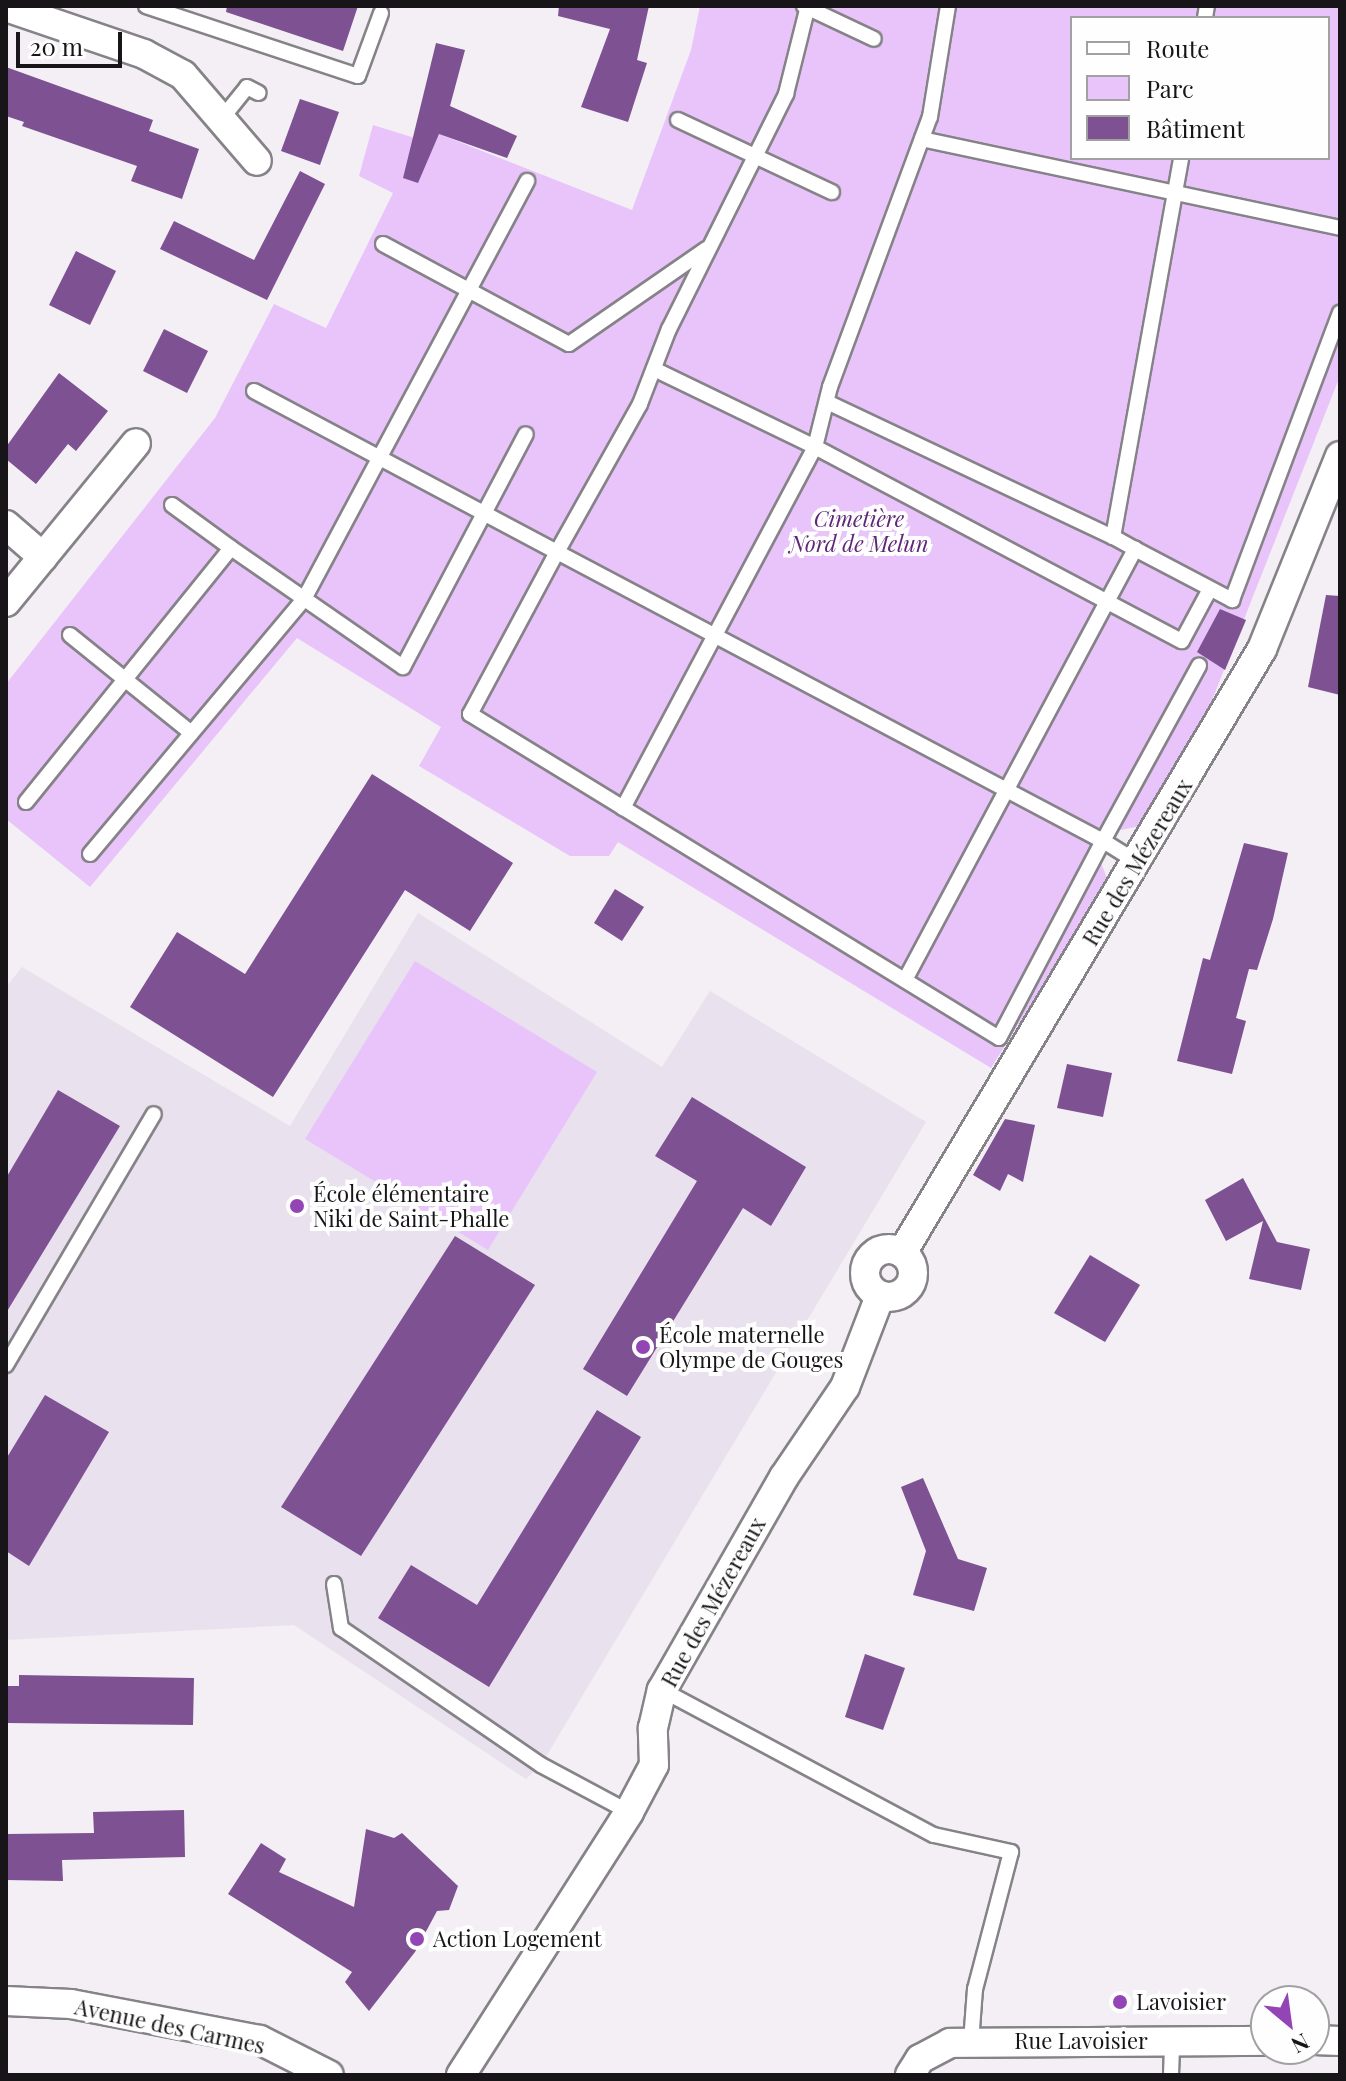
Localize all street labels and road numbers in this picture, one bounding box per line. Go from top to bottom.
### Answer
street label: Rue des Mézereaux [1077,774,1197,950]
street label: Rue des Mézereaux [655,1513,771,1691]
street label: Avenue des Carmes [73,1993,267,2059]
street label: Rue Lavoisier [1014,2028,1148,2054]

